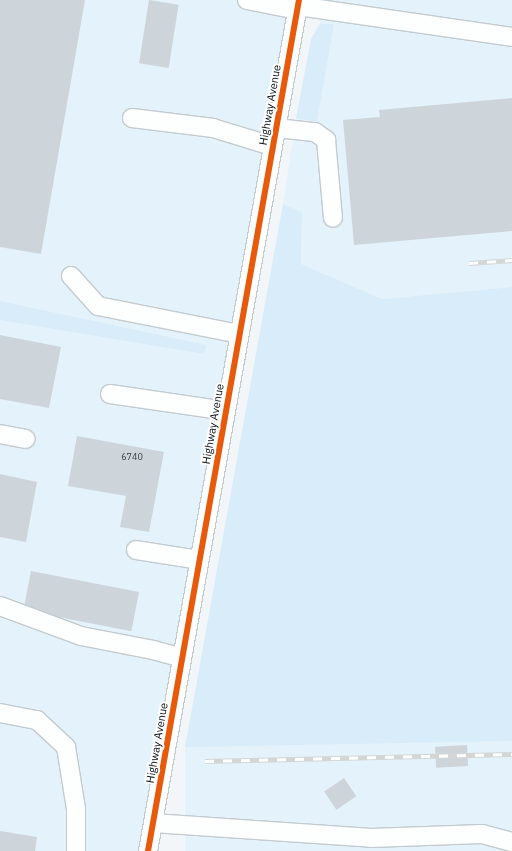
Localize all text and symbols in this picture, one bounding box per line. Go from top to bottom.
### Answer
street label: Highway Avenue [256,64,284,146]
street label: Highway Avenue [199,383,227,465]
house number: 6740 [121,452,143,462]
street label: Highway Avenue [143,702,171,784]

